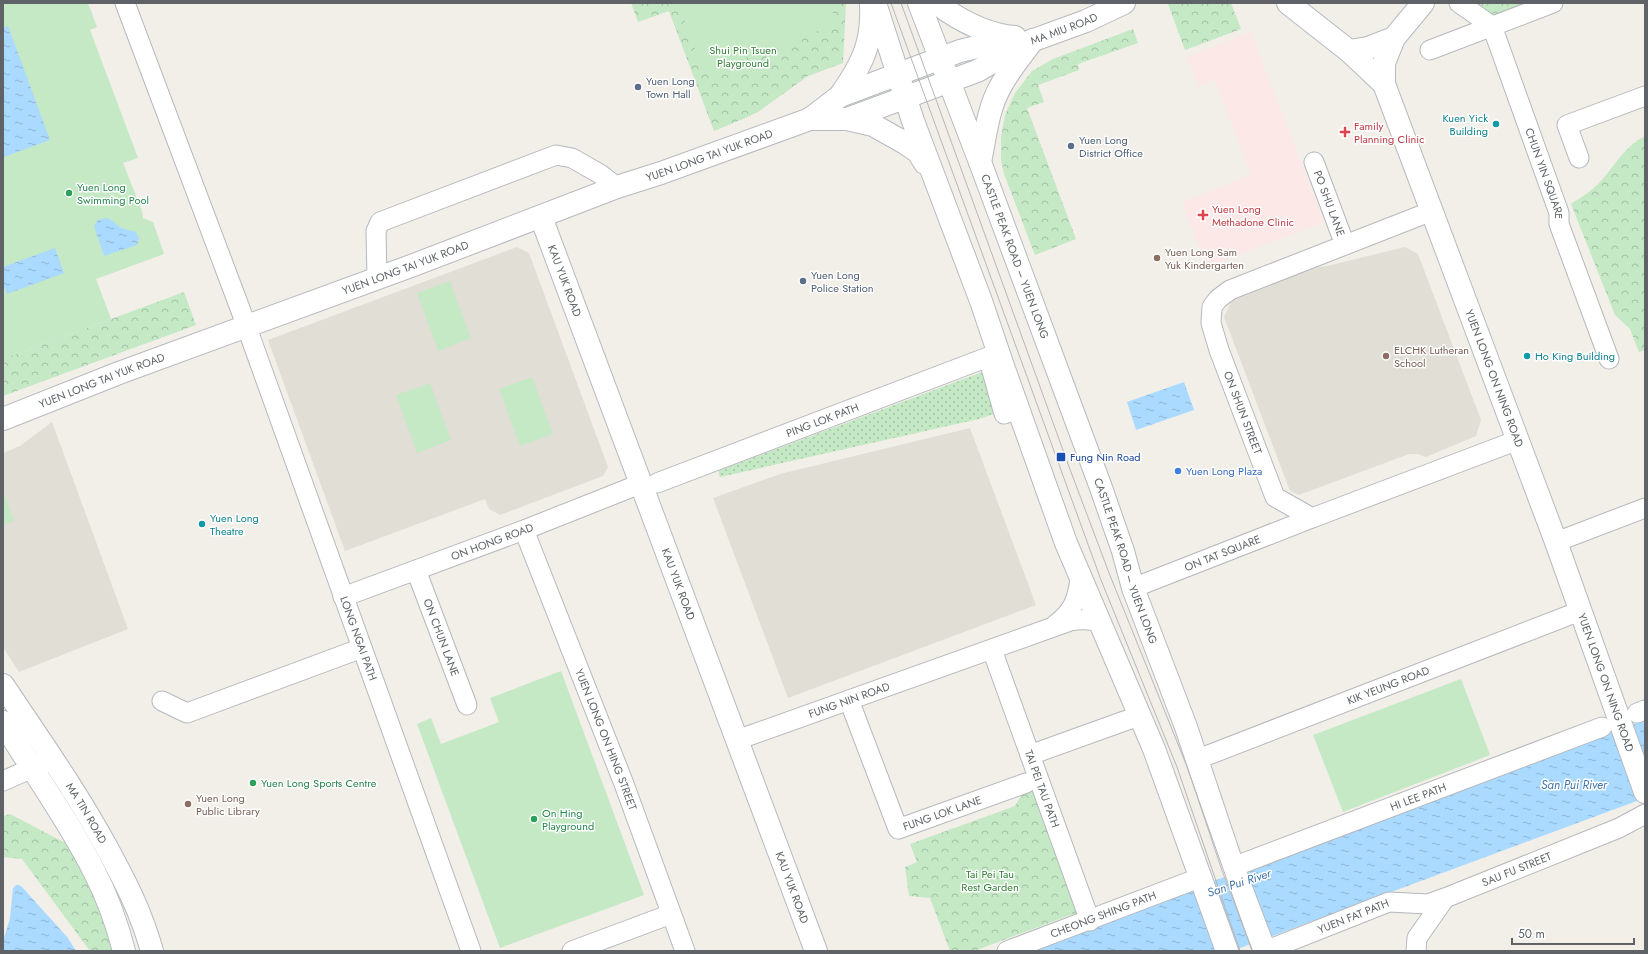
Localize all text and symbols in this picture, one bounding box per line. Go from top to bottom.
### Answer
street label: MA MIU ROAD [1028,8,1101,49]
park label: Shui Pin Tsuen Playground [709,42,777,71]
place label: Yuen Long Town Hall [646,73,695,102]
marker: Yuen Long Town Hall [633,82,643,92]
place label: Kuen Yick Building [1442,110,1488,139]
place label: Family Planning Clinic [1354,118,1424,147]
marker: Kuen Yick Building [1491,119,1501,129]
street label: YUEN LONG TAI YUK ROAD [644,125,775,185]
marker: Family Planning Clinic [1339,126,1351,138]
street label: CHUN YIN SQUARE [1521,126,1567,219]
place label: Yuen Long District Office [1079,132,1143,161]
marker: Yuen Long District Office [1066,141,1076,151]
street label: PO SHU LANE [1310,168,1349,238]
street label: CASTLE PEAK ROAD – YUEN LONG [977,172,1053,341]
place label: Yuen Long Swimming Pool [77,179,149,208]
marker: Yuen Long Swimming Pool [64,188,74,198]
place label: Yuen Long Methadone Clinic [1212,201,1294,230]
marker: Yuen Long Methadone Clinic [1197,209,1209,221]
street label: YUEN LONG TAI YUK ROAD [340,236,471,299]
street label: KAU YUK ROAD [544,242,586,319]
place label: Yuen Long Sam Yuk Kindergarten [1165,244,1244,273]
marker: Yuen Long Sam Yuk Kindergarten [1152,253,1162,263]
place label: Yuen Long Police Station [811,267,874,296]
marker: Yuen Long Police Station [798,276,808,286]
street label: YUEN LONG ON NING ROAD [1461,307,1528,450]
place label: ELCHK Lutheran School [1394,342,1469,371]
place label: Ho King Building [1535,348,1615,364]
street label: YUEN LONG TAI YUK ROAD [36,349,167,412]
marker: ELCHK Lutheran School [1381,351,1391,361]
marker: Ho King Building [1522,351,1532,361]
street label: ON SHUN STREET [1220,369,1266,456]
street label: PING LOK PATH [784,399,861,441]
place label: Fung Nin Road [1070,449,1141,465]
marker: Fung Nin Road [1055,451,1067,463]
place label: Yuen Long Plaza [1186,463,1262,479]
marker: Yuen Long Plaza [1173,466,1183,476]
street label: CASTLE PEAK ROAD – YUEN LONG [1090,476,1162,647]
place label: Yuen Long Theatre [210,510,259,539]
marker: Yuen Long Theatre [197,519,207,529]
street label: ON HONG ROAD [449,519,536,564]
street label: ON TAT SQUARE [1182,531,1263,575]
street label: KAU YUK ROAD [658,546,699,623]
street label: LONG NGAI PATH [336,594,381,683]
street label: ON CHUN LANE [419,596,463,678]
street label: YUEN LONG ON NING ROAD [1574,611,1638,754]
street label: KIK YEUNG ROAD [1345,662,1432,709]
street label: YUEN LONG ON HING STREET [571,666,641,812]
street label: FUNG NIN ROAD [806,678,892,722]
street label: TAI PEI TAU PATH [1021,748,1064,830]
place label: Yuen Long Sports Centre [261,775,377,791]
water label: San Pui River [1541,776,1608,794]
marker: Yuen Long Sports Centre [248,778,258,788]
street label: HI LEE PATH [1388,779,1449,815]
street label: MA TIN ROAD [62,780,111,847]
place label: Yuen Long Public Library [196,790,260,819]
street label: FUNG LOK LANE [901,792,984,835]
marker: Yuen Long Public Library [183,799,193,809]
place label: On Hing Playground [542,805,594,834]
marker: On Hing Playground [529,814,539,824]
street label: SAU FU STREET [1479,848,1554,890]
street label: KAU YUK ROAD [771,849,813,926]
water label: San Pui River [1205,864,1274,902]
park label: Tai Pei Tau Rest Garden [961,866,1019,895]
street label: CHEONG SHING PATH [1048,887,1159,942]
street label: YUEN FAT PATH [1315,895,1391,937]
scale bar [1512,920,1634,946]
text: 50 m [1518,925,1545,943]

